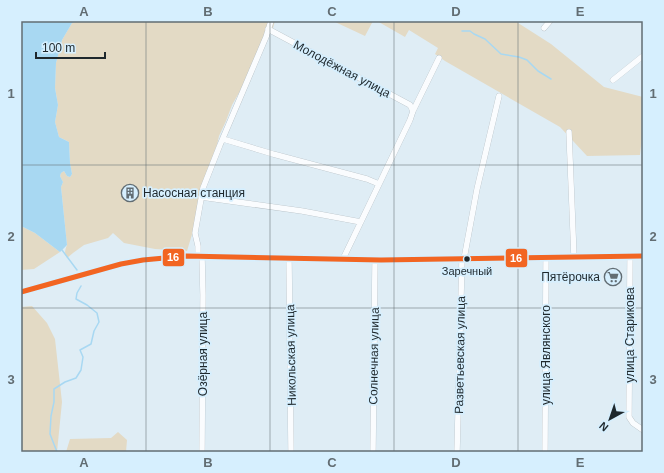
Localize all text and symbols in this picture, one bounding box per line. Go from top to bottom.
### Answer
text: A [79,4,89,19]
text: B [203,4,213,19]
text: C [327,4,337,19]
text: D [451,4,461,19]
text: E [576,4,585,19]
scale bar [36,34,105,60]
street label: Молодёжная улица [291,37,393,101]
text: 100 m [42,41,75,55]
text: 1 [7,86,15,101]
text: 1 [649,86,657,101]
building icon: Насосная станция [120,183,140,203]
place label: Насосная станция [143,186,245,200]
text: 2 [7,229,15,244]
text: 2 [649,229,657,244]
line badge: 16 [162,248,185,267]
line badge: 16 [505,248,528,268]
text: 16 [167,251,179,263]
text: 16 [510,252,522,264]
marker: Заречный [462,254,472,264]
place label: Заречный [442,265,492,277]
supermarket icon: Пятёрочка [603,267,623,287]
place label: Пятёрочка [541,270,600,284]
street label: улица Старикова [623,287,637,383]
street label: Разветьевская улица [452,296,468,414]
street label: Никольская улица [283,304,299,406]
street label: улица Являнского [539,305,553,405]
street label: Солнечная улица [366,307,382,405]
street label: Озёрная улица [196,312,210,396]
text: 3 [7,372,15,387]
text: 3 [649,372,657,387]
north arrow [590,399,630,439]
text: N [597,419,610,434]
text: A [79,455,89,470]
text: B [203,455,213,470]
text: C [327,455,337,470]
text: D [451,455,461,470]
text: E [576,455,585,470]

